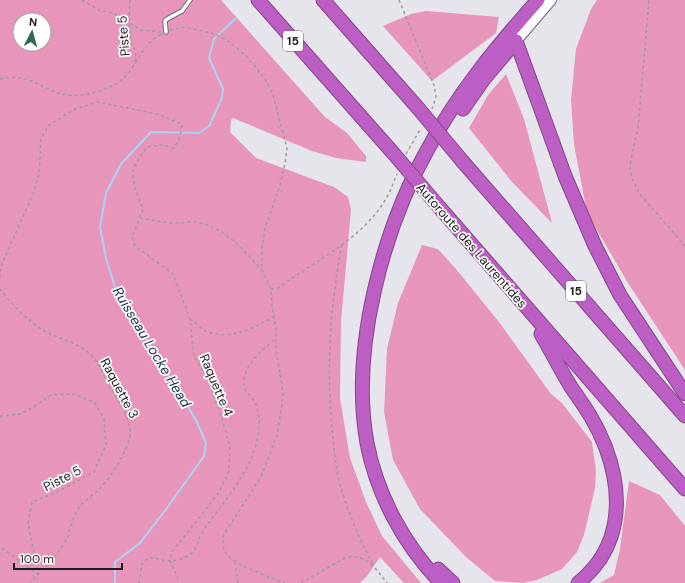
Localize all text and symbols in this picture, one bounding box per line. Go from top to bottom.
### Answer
north arrow [12,12,52,52]
text: N [28,15,38,29]
street label: Piste 5 [113,15,134,57]
road number: 15 [283,31,303,51]
street label: Autoroute des Laurentides [413,179,531,312]
road number: 15 [566,281,586,301]
water label: Ruisseau Locke Head [109,283,195,411]
street label: Raquette 4 [196,351,237,419]
street label: Raquette 3 [97,355,143,421]
street label: Piste 5 [40,462,84,495]
scale bar [14,545,122,571]
text: 100 m [20,551,54,567]

